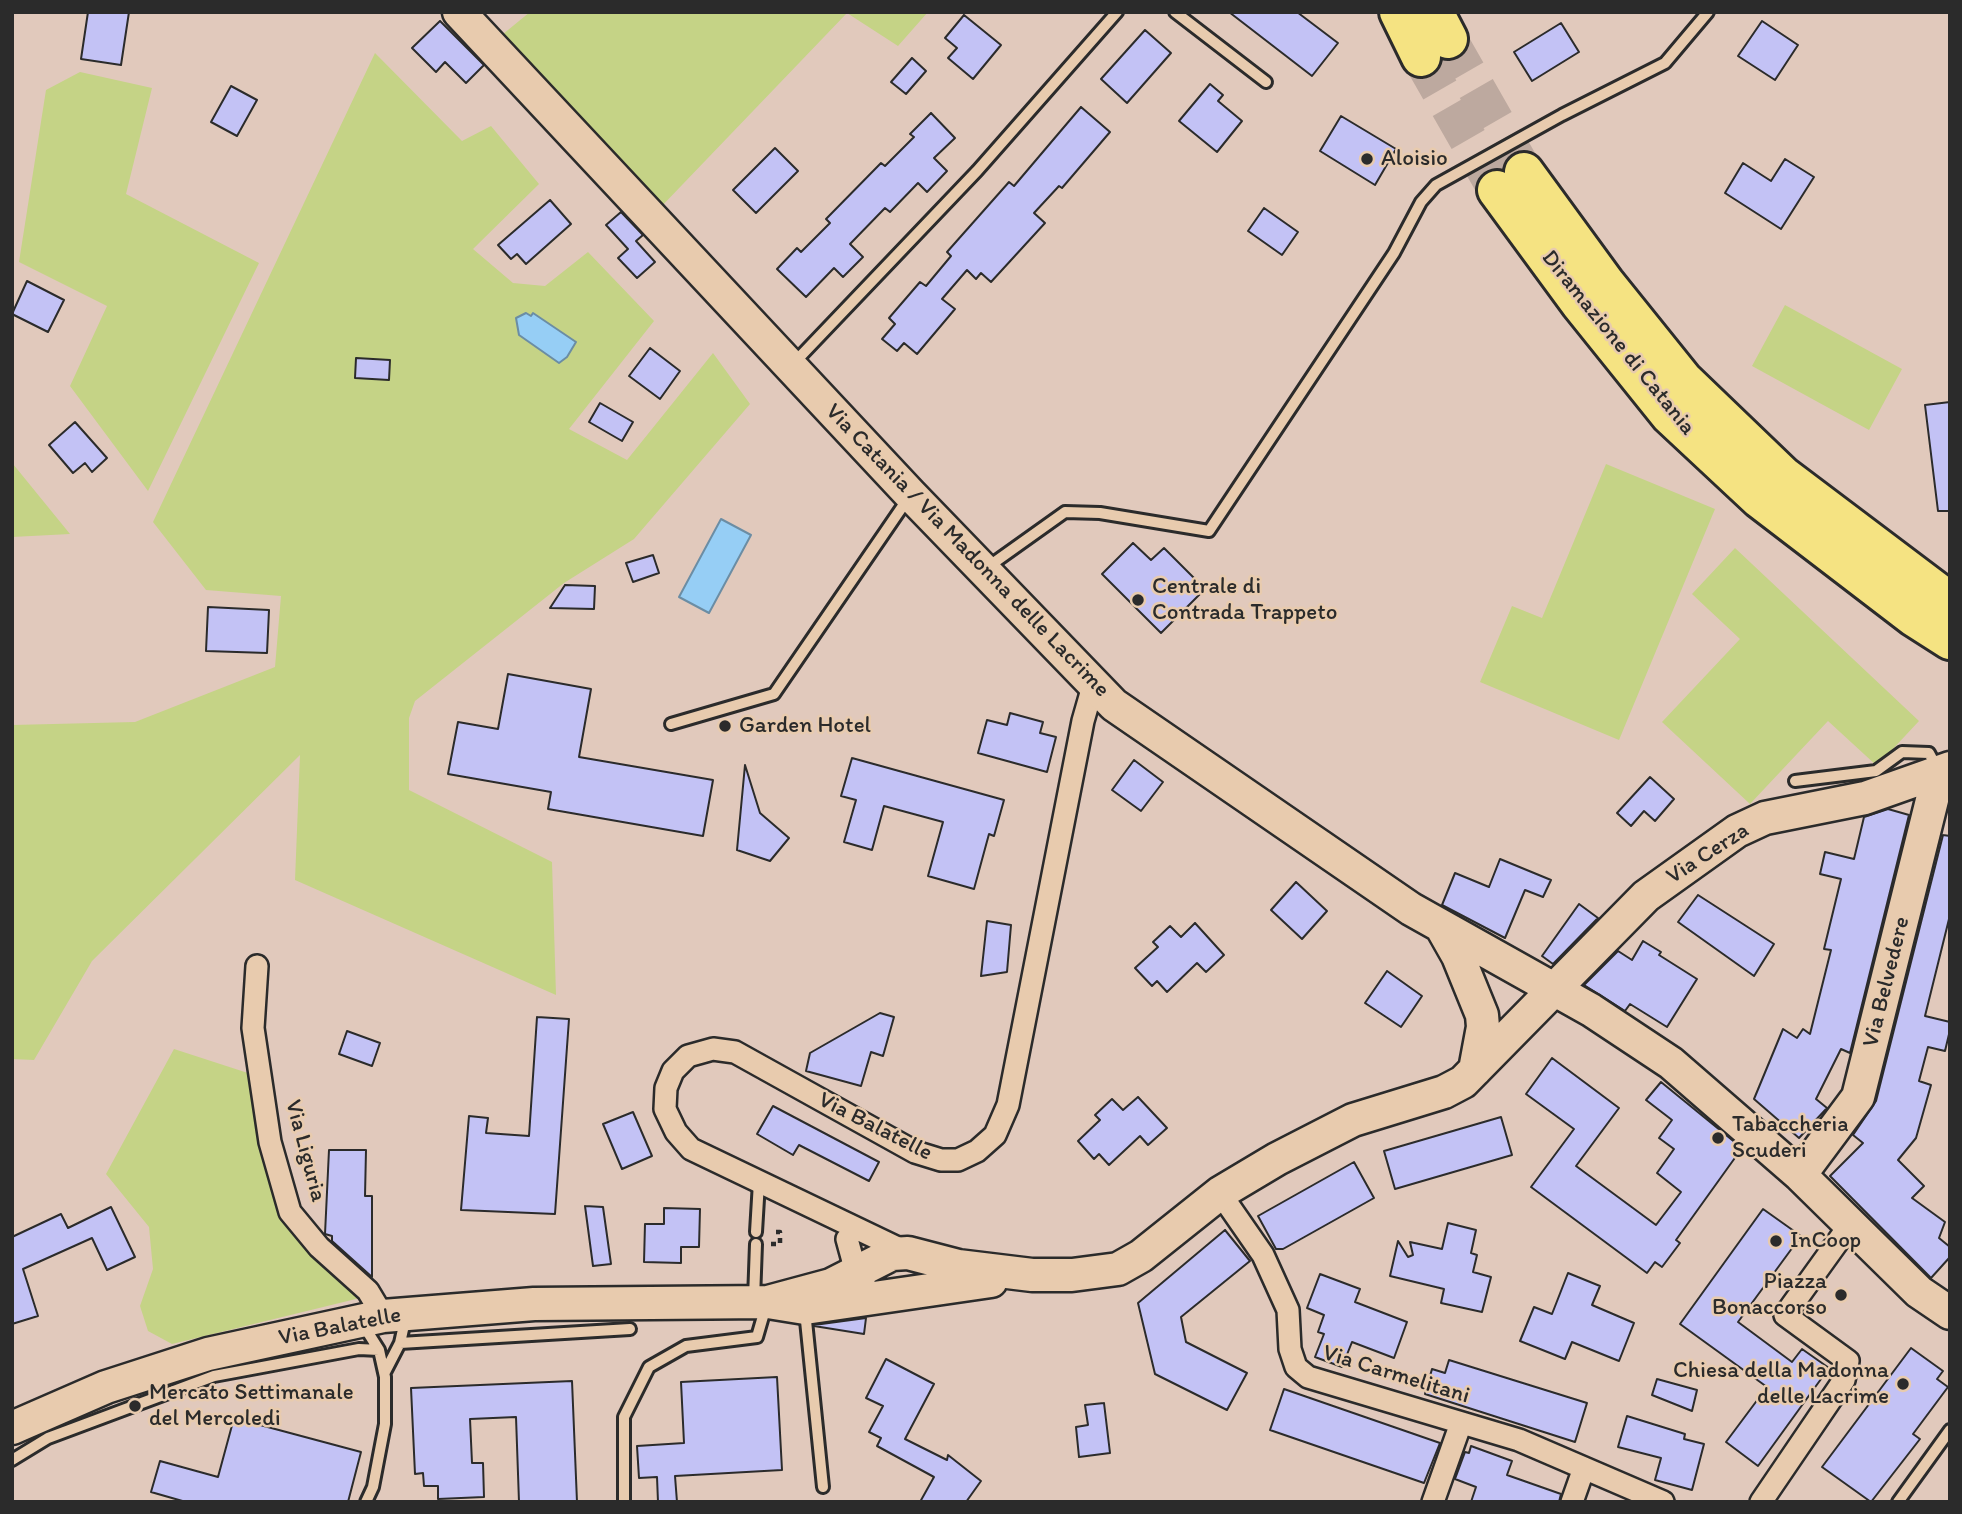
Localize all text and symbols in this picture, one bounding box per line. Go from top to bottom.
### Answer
place label: Aloisio [1381,145,1448,173]
marker: Aloisio [1359,151,1375,167]
street label: Diramazione di Catania [1535,245,1701,441]
street label: Via Catania / Via Madonna delle Lacrime [819,398,1115,704]
place label: Centrale di Contrada Trappeto [1152,573,1338,627]
marker: Centrale di Contrada Trappeto [1130,592,1146,608]
place label: Garden Hotel [739,712,871,740]
marker: Garden Hotel [717,718,733,734]
street label: Via Cerza [1662,817,1754,891]
street label: Via Belvedere [1857,914,1917,1050]
street label: Via Balatelle [813,1086,937,1168]
street label: Via Liguria [278,1097,332,1205]
place label: Tabaccheria Scuderi [1732,1111,1848,1165]
marker: Tabaccheria Scuderi [1710,1130,1726,1146]
place label: InCoop [1790,1227,1861,1255]
marker: InCoop [1768,1233,1784,1249]
place label: Piazza Bonaccorso [1712,1268,1827,1322]
marker: Piazza Bonaccorso [1833,1287,1849,1303]
street label: Via Balatelle [276,1302,404,1352]
street label: Via Carmelitani [1319,1340,1473,1410]
place label: Chiesa della Madonna delle Lacrime [1673,1357,1889,1411]
marker: Chiesa della Madonna delle Lacrime [1895,1376,1911,1392]
place label: Mercato Settimanale del Mercoledi [149,1379,354,1433]
marker: Mercato Settimanale del Mercoledi [127,1398,143,1414]

